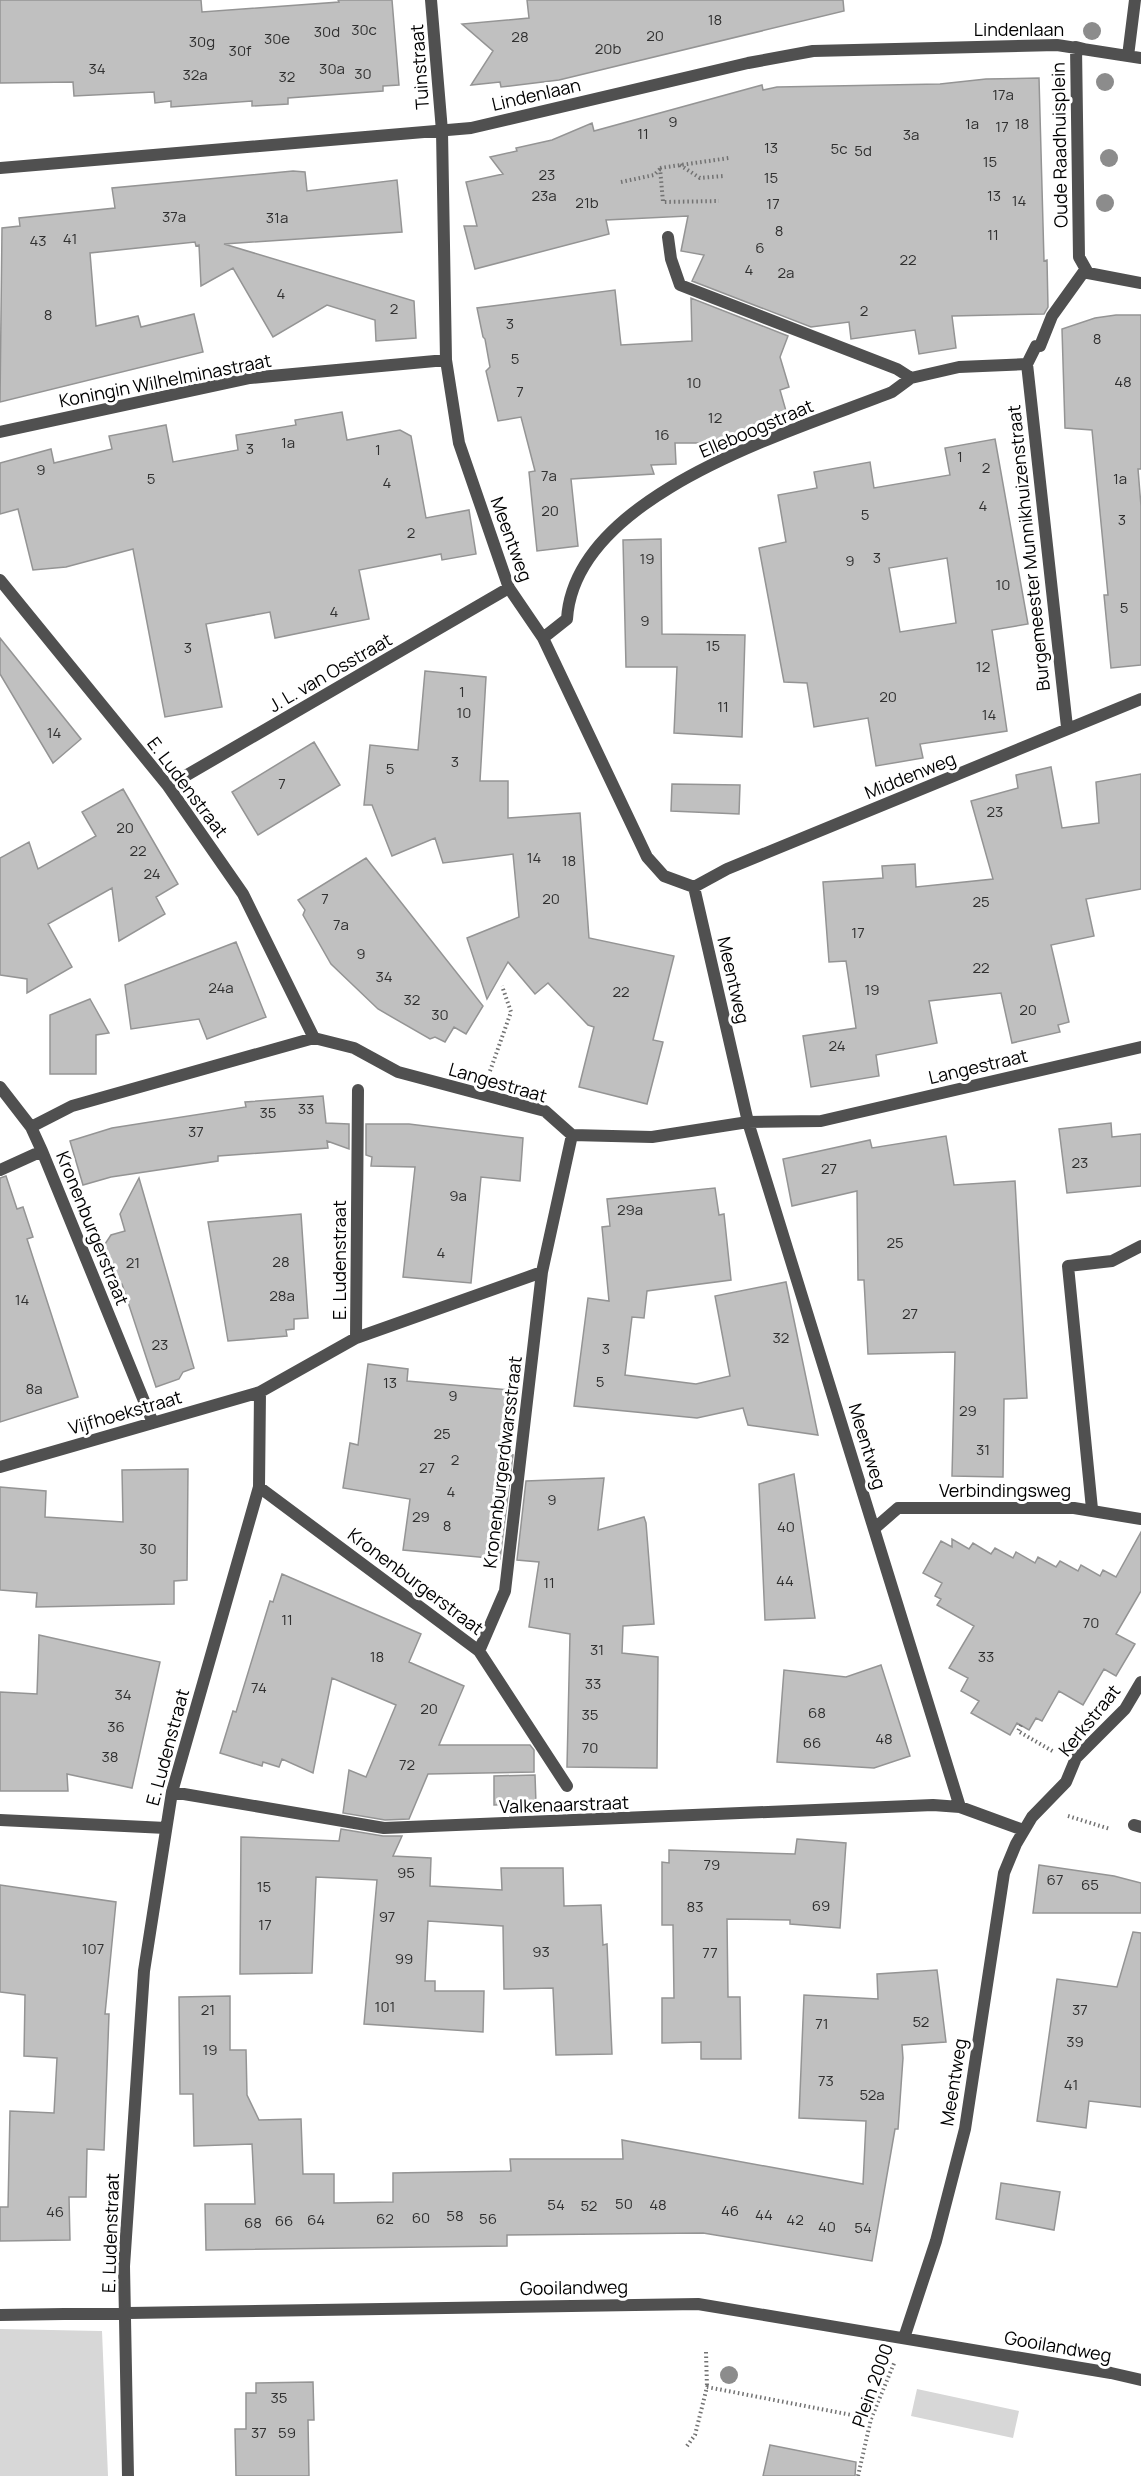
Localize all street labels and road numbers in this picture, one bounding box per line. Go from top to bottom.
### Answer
street label: Lindenlaan [974,17,1064,41]
street label: Tuinstraat [404,24,434,110]
street label: Oude Raadhuisplein [1046,62,1072,228]
street label: Lindenlaan [489,72,583,116]
street label: Koningin Wilhelminastraat [57,348,273,412]
street label: Elleboogstraat [695,393,817,463]
street label: Burgemeester Munnikhuizenstraat [1001,404,1055,692]
street label: Meentweg [486,493,538,585]
street label: J. L. van Osstraat [264,627,396,717]
street label: E. Ludenstraat [142,732,234,842]
street label: Middenweg [861,746,959,804]
street label: Meentweg [712,934,756,1026]
street label: Langestraat [926,1043,1030,1089]
street label: Langestraat [446,1057,550,1107]
street label: Kronenburgerstraat [51,1147,135,1309]
street label: E. Ludenstraat [327,1200,351,1320]
street label: Kronenburgerdwarsstraat [477,1354,527,1570]
street label: Vijfhoekstraat [66,1384,184,1440]
street label: Meentweg [844,1400,892,1492]
street label: Verbindingsweg [939,1478,1071,1502]
street label: Kronenburgerstraat [343,1522,489,1640]
street label: Kerkstraat [1053,1679,1125,1761]
street label: E. Ludenstraat [140,1686,194,1808]
street label: Valkenaarstraat [499,1790,629,1818]
street label: Meentweg [934,2036,972,2128]
street label: E. Ludenstraat [96,2173,124,2293]
street label: Gooilandweg [520,2274,628,2300]
street label: Gooilandweg [1003,2325,1113,2367]
street label: Plein 2000 [846,2340,898,2430]

